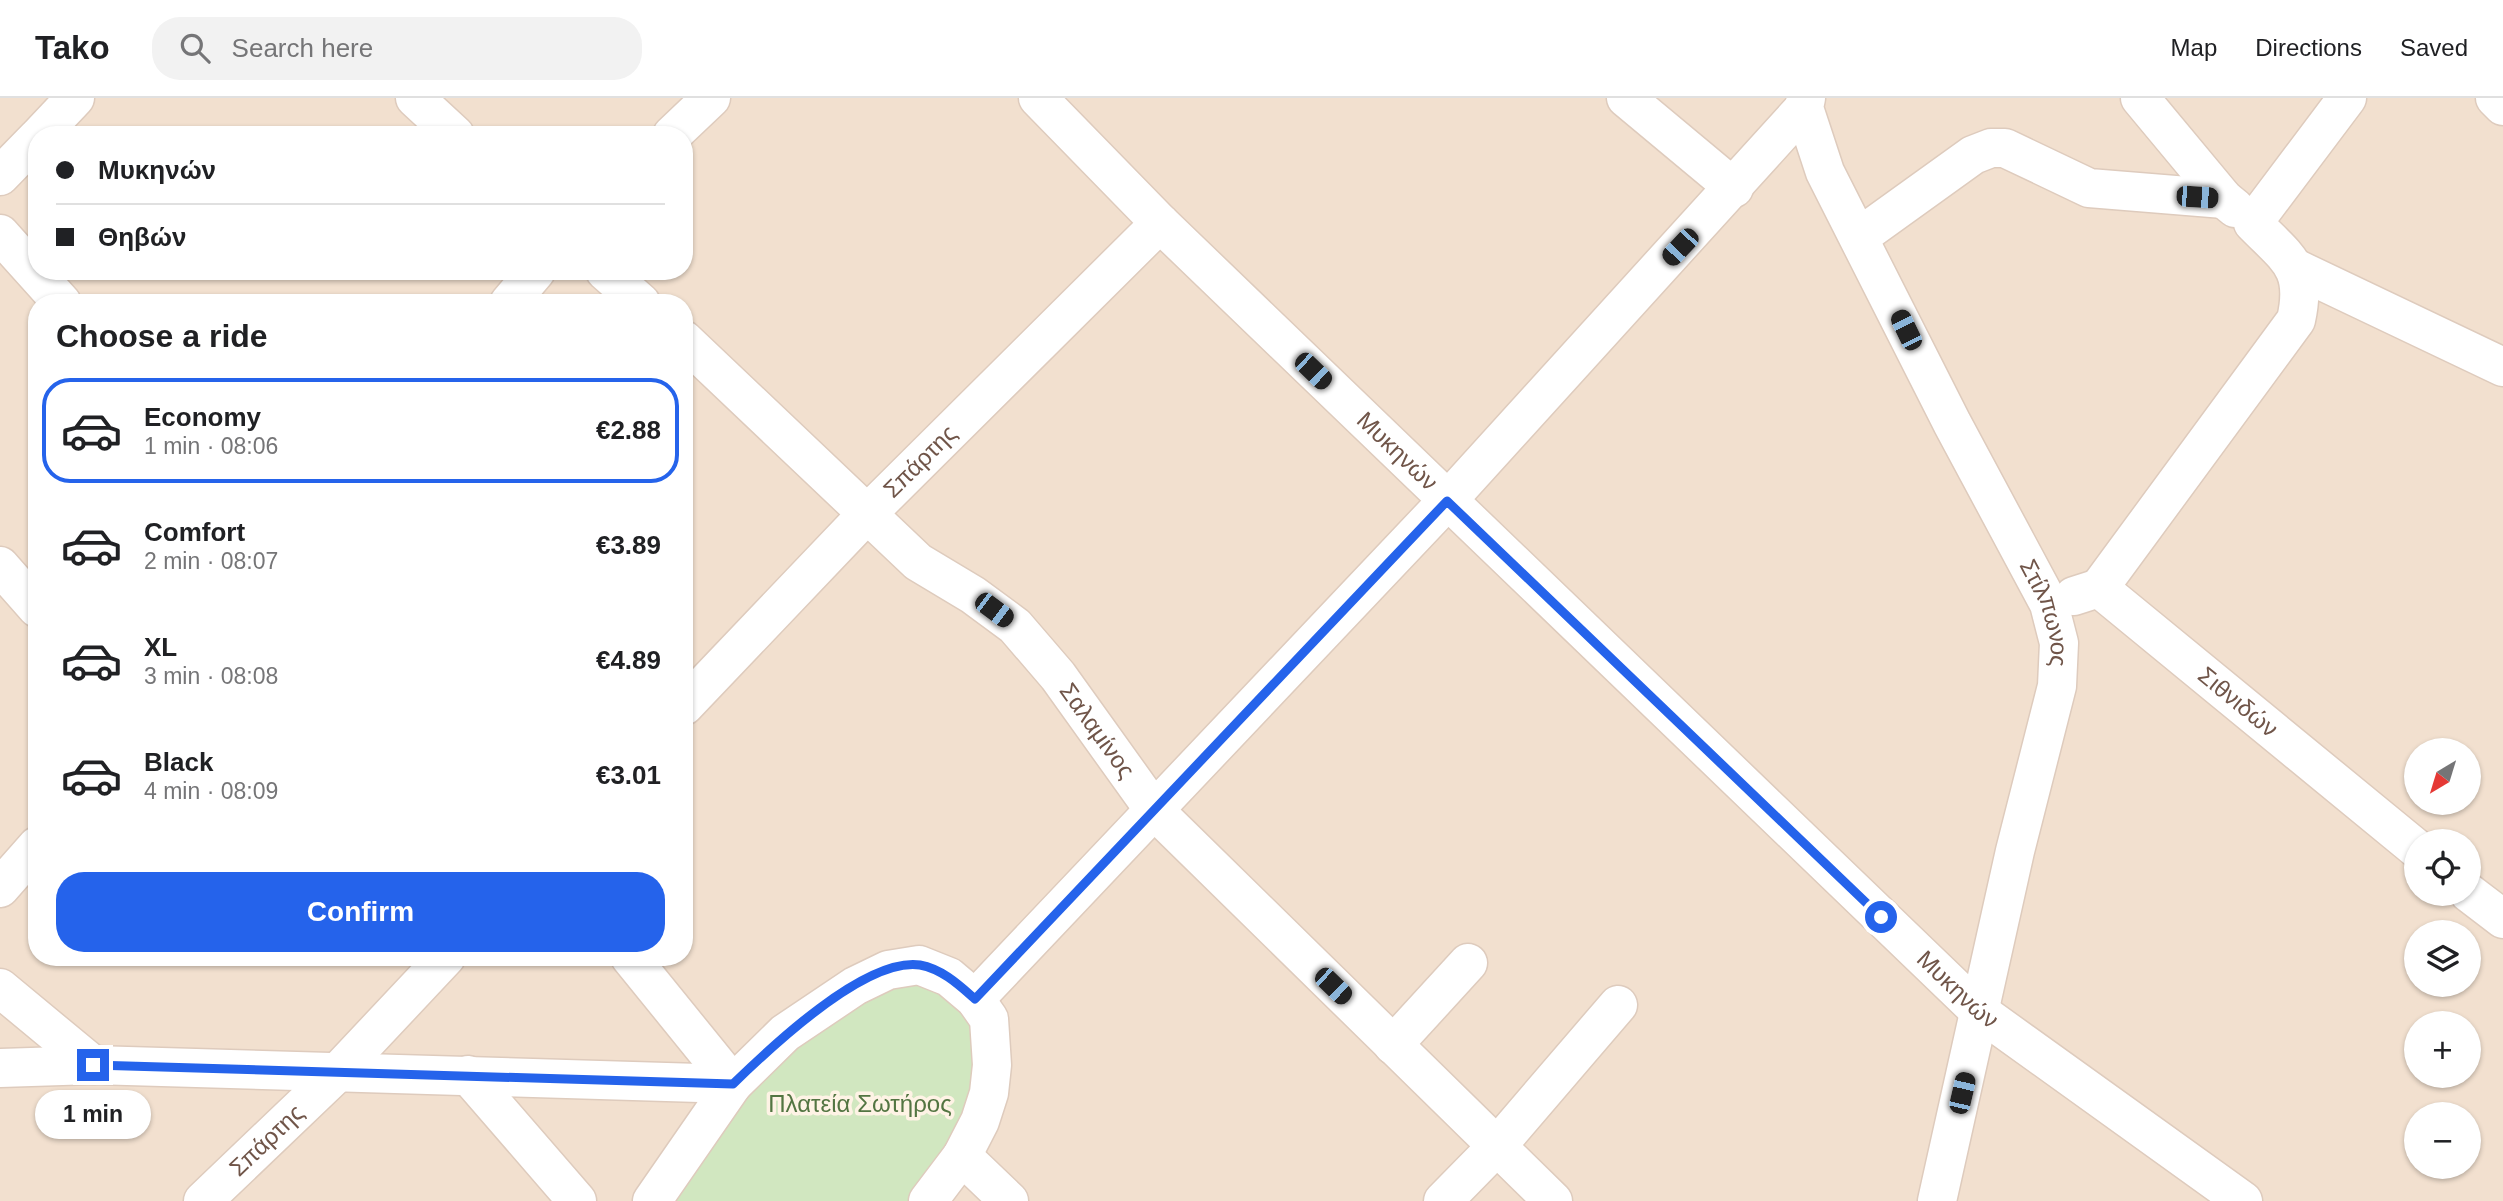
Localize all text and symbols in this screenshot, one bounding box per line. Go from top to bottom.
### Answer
search box [152,17,642,80]
text: Tako [35,29,110,66]
icon: search [176,29,214,67]
text: Search here [232,33,373,63]
text: Map [2171,34,2217,61]
text: Directions [2255,34,2362,61]
text: Saved [2400,34,2468,61]
text: Μυκηνών [98,155,216,185]
car [2176,185,2219,209]
text: Θηβών [98,222,186,252]
car [1658,224,1703,270]
car [1888,307,1925,353]
text: Choose a ride [56,318,268,354]
car [1291,349,1336,393]
icon: car [60,399,123,462]
text: Economy [144,402,261,432]
street label: Μυκηνών [1352,406,1443,496]
text: €2.88 [596,415,661,445]
street label: Σπάρτης [878,419,962,503]
text: 1 min · 08:06 [144,433,278,459]
icon: car [60,514,123,577]
text: Comfort [144,517,245,547]
text: €3.89 [596,530,661,560]
text: 2 min · 08:07 [144,548,278,574]
street label: Στίλπωνος [2015,555,2073,667]
car [971,589,1018,631]
icon: car [60,629,123,692]
text: XL [144,632,177,662]
text: €4.89 [596,645,661,675]
street label: Σιθνιδών [2193,661,2284,742]
text: 3 min · 08:08 [144,663,278,689]
street label: Σαλαμίνος [1054,678,1141,783]
north arrow [2404,738,2482,816]
map controls [2404,738,2481,1179]
icon: car [60,744,123,807]
text: Black [144,747,213,777]
text: €3.01 [596,760,661,790]
text: 4 min · 08:09 [144,778,278,804]
button: locate [2404,829,2481,906]
button: Confirm [56,872,665,952]
route start [1865,901,1897,933]
button: layers [2404,920,2481,997]
street label: Μυκηνών [1912,945,2004,1034]
car [1311,964,1356,1008]
button: + [2404,1011,2481,1088]
route end [77,1049,109,1081]
car [1948,1070,1977,1116]
callout: 1 min [35,1090,151,1138]
park label: Πλατεία Σωτήρος [768,1090,952,1117]
street label: Σπάρτης [224,1099,309,1181]
text: 1 min [63,1101,123,1127]
button: − [2404,1102,2481,1179]

